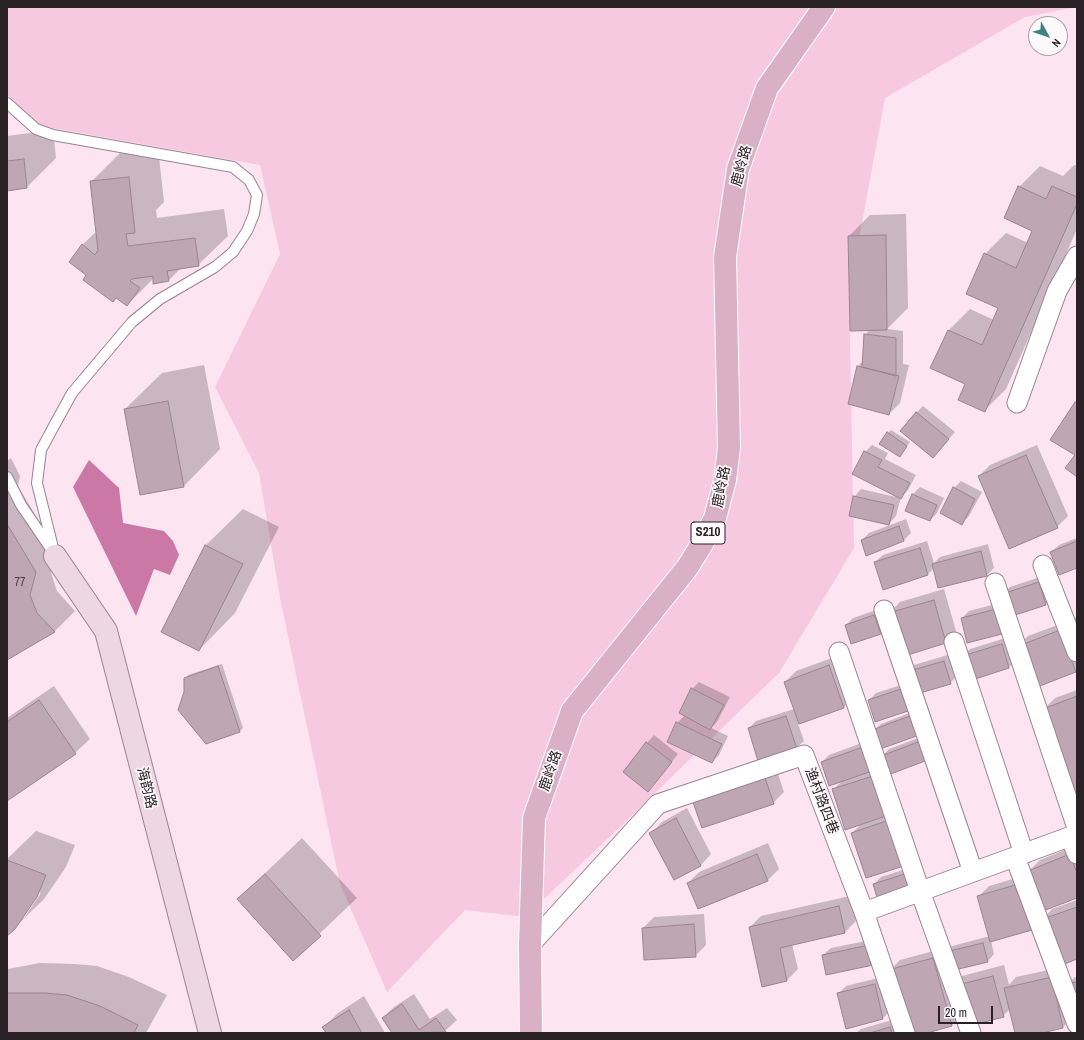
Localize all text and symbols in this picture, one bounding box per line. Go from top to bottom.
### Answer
north arrow [1028,16,1068,56]
text: N [1049,36,1064,50]
street label: 鹿岭路 [728,144,756,188]
street label: 鹿岭路 [710,465,734,509]
road number: S210 [691,522,725,544]
house number: 77 [15,576,25,590]
street label: 鹿岭路 [536,748,566,794]
street label: 渔村路四巷 [801,765,841,837]
street label: 海韵路 [133,766,159,810]
scale bar [940,998,995,1024]
text: 20 m [945,1005,967,1021]

